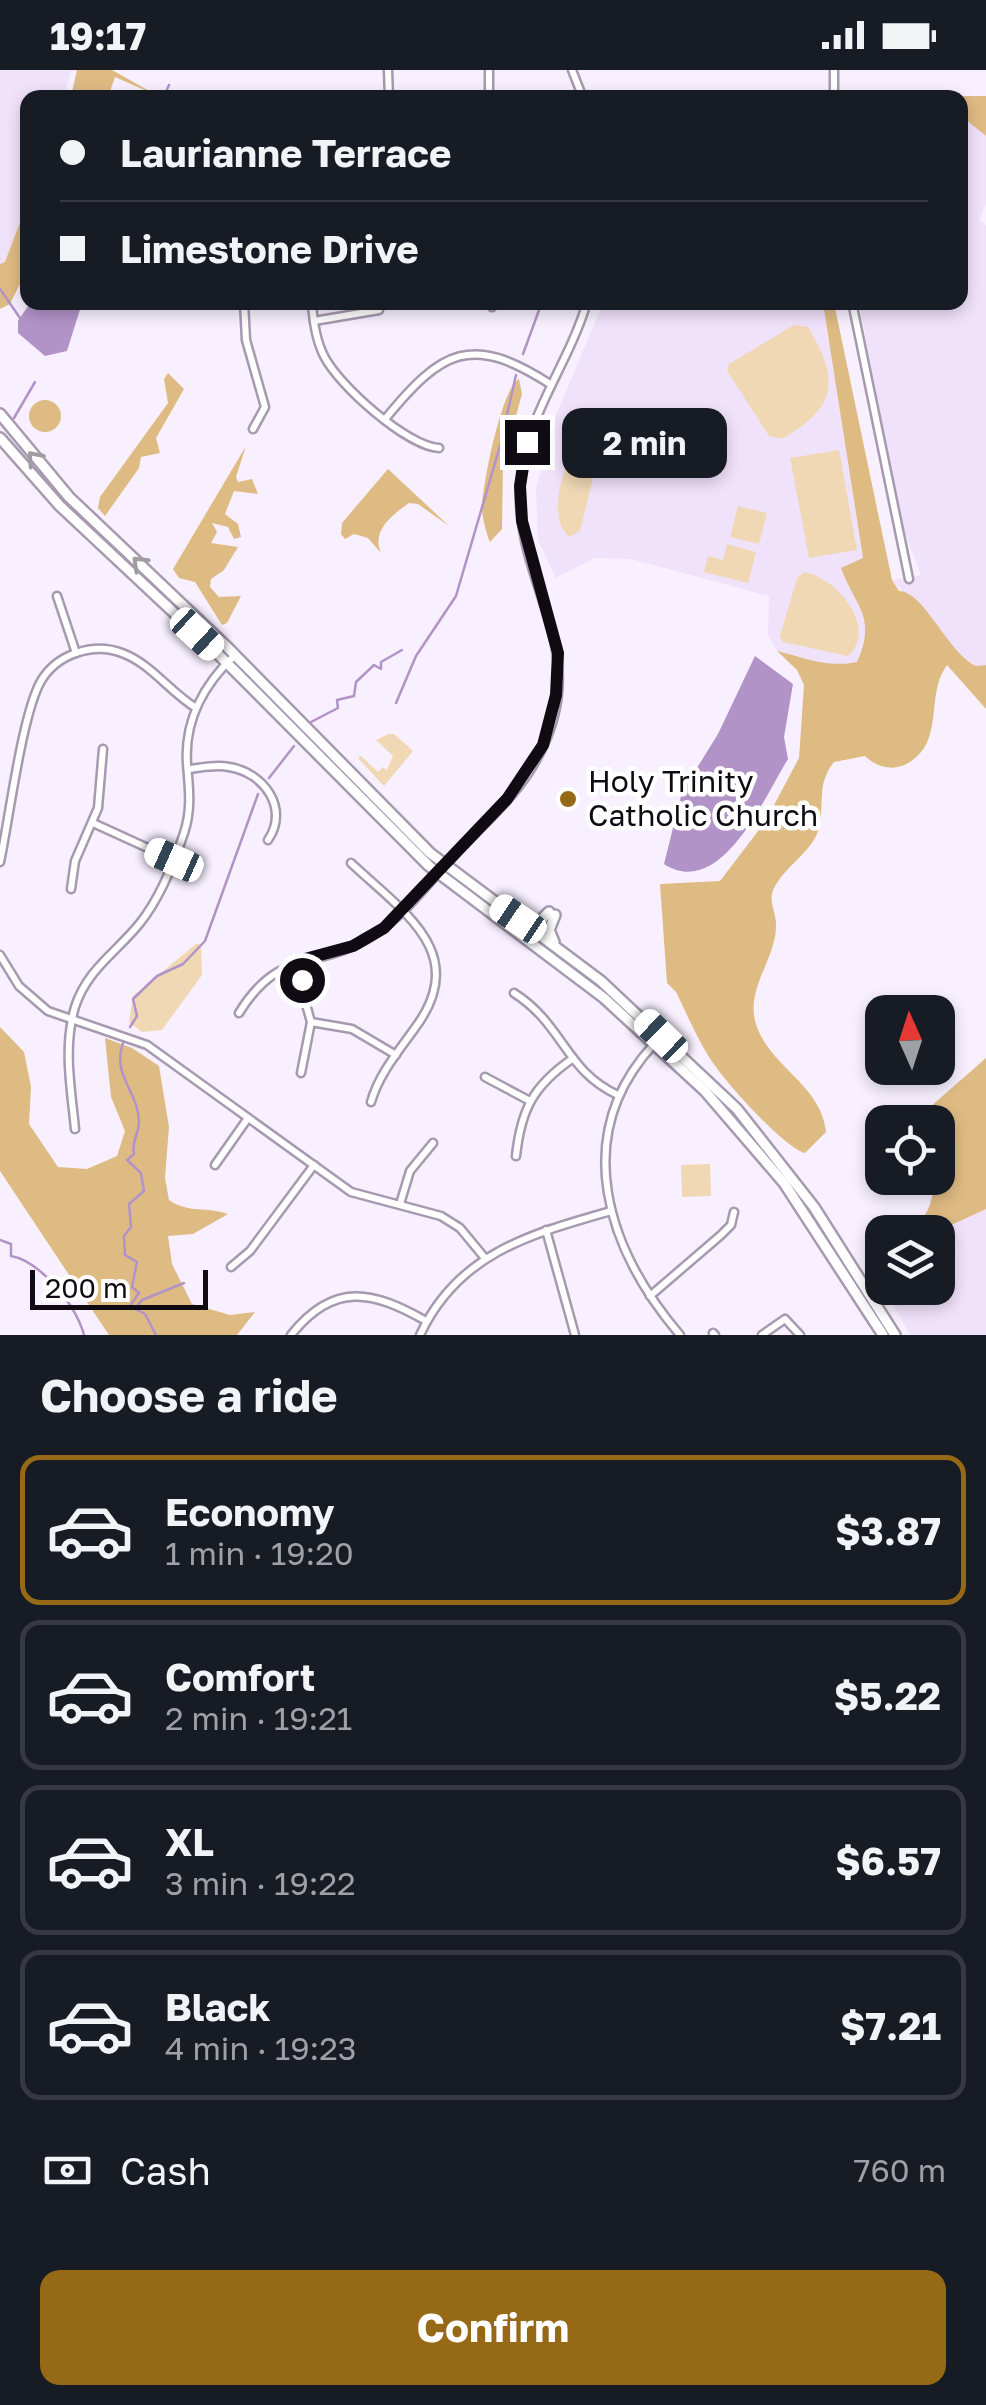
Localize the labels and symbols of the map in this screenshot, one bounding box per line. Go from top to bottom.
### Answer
callout: 2 min [562,407,727,477]
route end [505,420,550,465]
one-way arrow [27,452,45,470]
one-way arrow [132,557,151,575]
car [165,603,229,665]
place label: Holy Trinity Catholic Church [588,763,818,833]
marker: Holy Trinity Catholic Church [557,788,579,810]
car [140,834,208,886]
car [485,890,551,948]
route start [280,958,325,1003]
north arrow [865,995,955,1085]
car [629,1004,693,1068]
scale bar [30,1265,208,1310]

